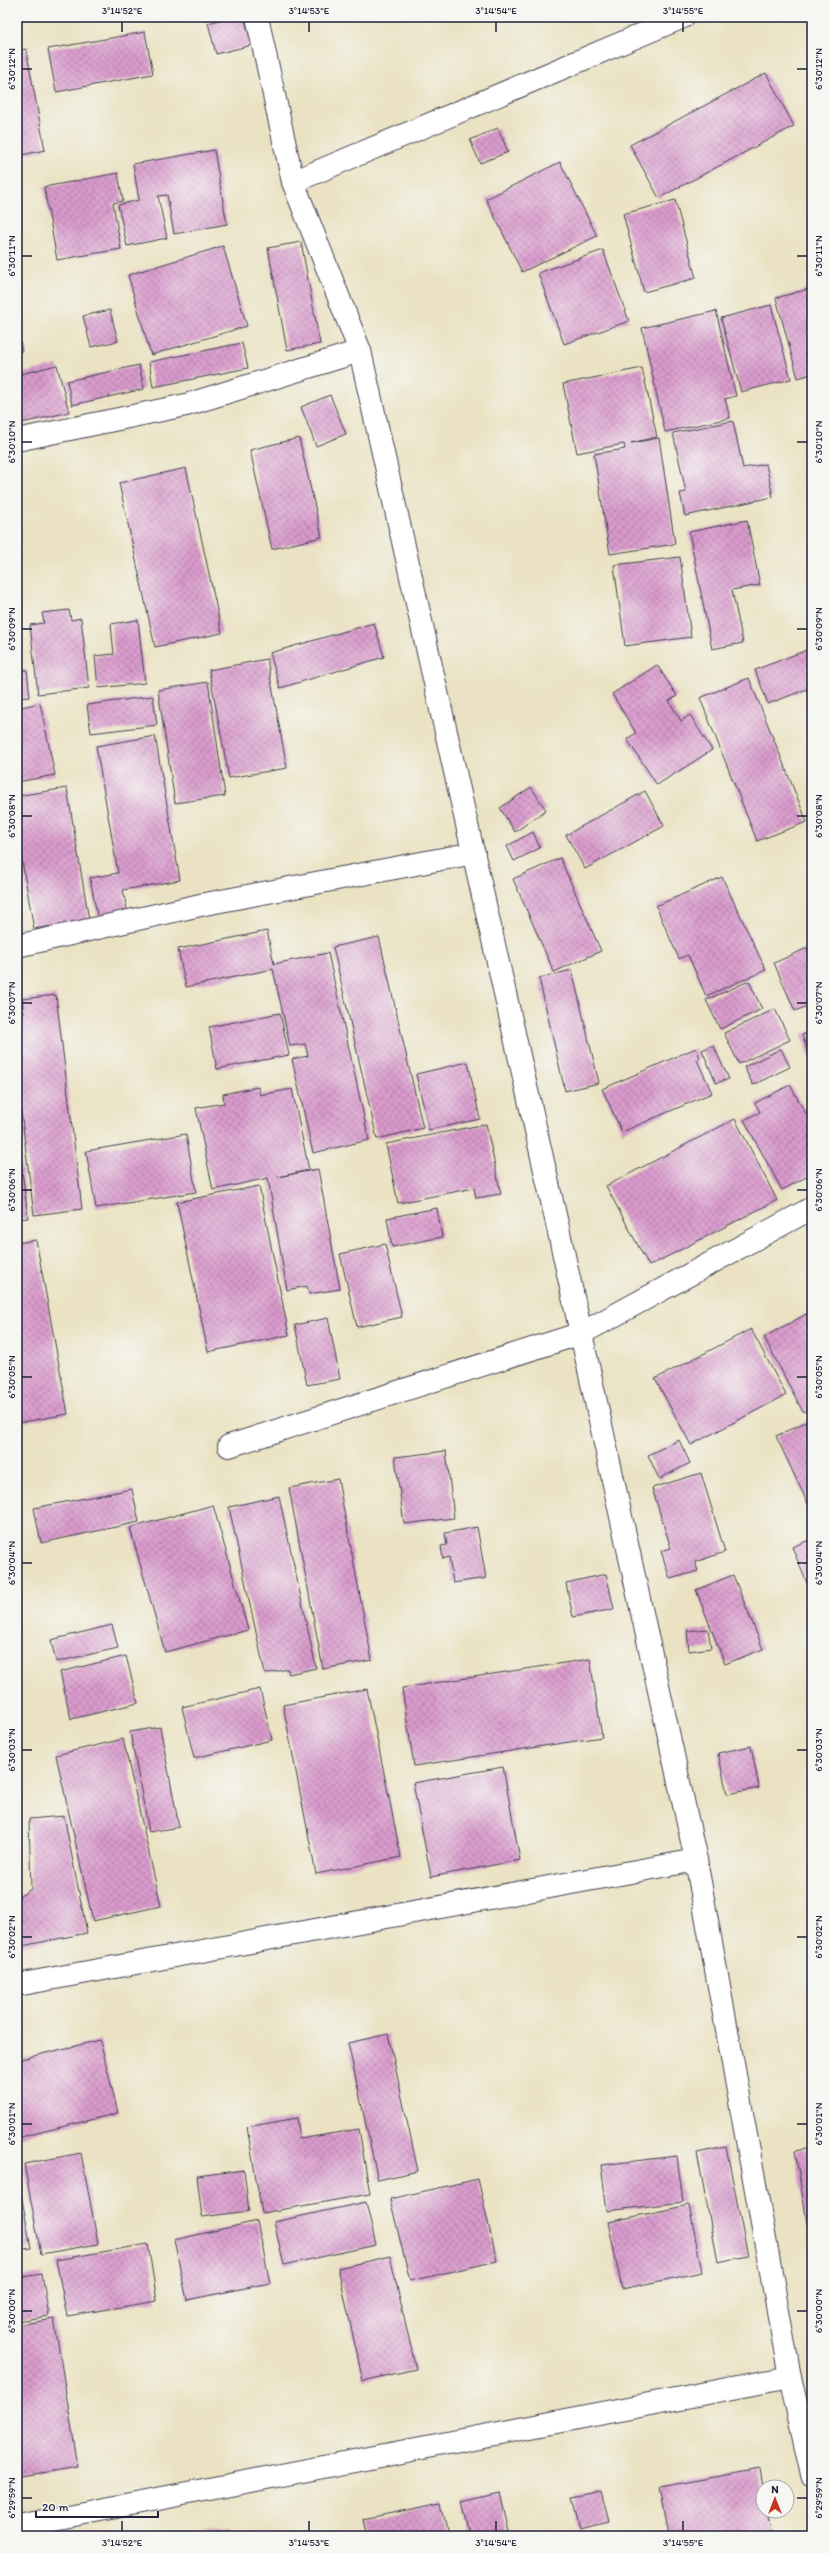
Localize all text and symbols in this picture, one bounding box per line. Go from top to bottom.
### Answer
text: 3°14'52"E [102,4,143,17]
text: 3°14'53"E [289,4,330,17]
text: 3°14'54"E [475,4,517,17]
text: 3°14'55"E [663,4,704,17]
text: 6°30'12"N [5,48,18,90]
text: 6°30'12"N [812,48,825,90]
text: 6°30'11"N [5,235,18,277]
text: 6°30'11"N [812,235,825,277]
text: 6°30'10"N [5,420,18,463]
text: 6°30'10"N [812,420,825,463]
text: 6°30'09"N [5,607,18,651]
text: 6°30'09"N [812,607,825,651]
text: 6°30'08"N [5,794,18,838]
text: 6°30'08"N [812,794,825,838]
text: 6°30'07"N [5,981,18,1025]
text: 6°30'07"N [812,981,825,1025]
text: 6°30'06"N [5,1168,18,1212]
text: 6°30'06"N [812,1168,825,1212]
text: 6°30'05"N [5,1355,18,1399]
text: 6°30'05"N [812,1355,825,1399]
text: 6°30'04"N [5,1541,18,1585]
text: 6°30'04"N [812,1541,825,1585]
text: 6°30'03"N [5,1728,18,1772]
text: 6°30'03"N [812,1728,825,1772]
text: 6°30'02"N [5,1915,18,1959]
text: 6°30'02"N [812,1915,825,1959]
text: 6°30'01"N [5,2102,18,2145]
text: 6°30'01"N [812,2102,825,2145]
text: 6°30'00"N [5,2289,18,2333]
text: 6°30'00"N [812,2289,825,2333]
text: 6°29'59"N [5,2477,18,2519]
text: 6°29'59"N [812,2477,825,2519]
north arrow [755,2479,795,2519]
text: N [771,2483,779,2496]
scale bar [36,2493,158,2519]
text: 20 m [42,2500,69,2514]
text: 3°14'52"E [102,2536,143,2549]
text: 3°14'53"E [289,2536,330,2549]
text: 3°14'54"E [475,2536,517,2549]
text: 3°14'55"E [663,2536,704,2549]

